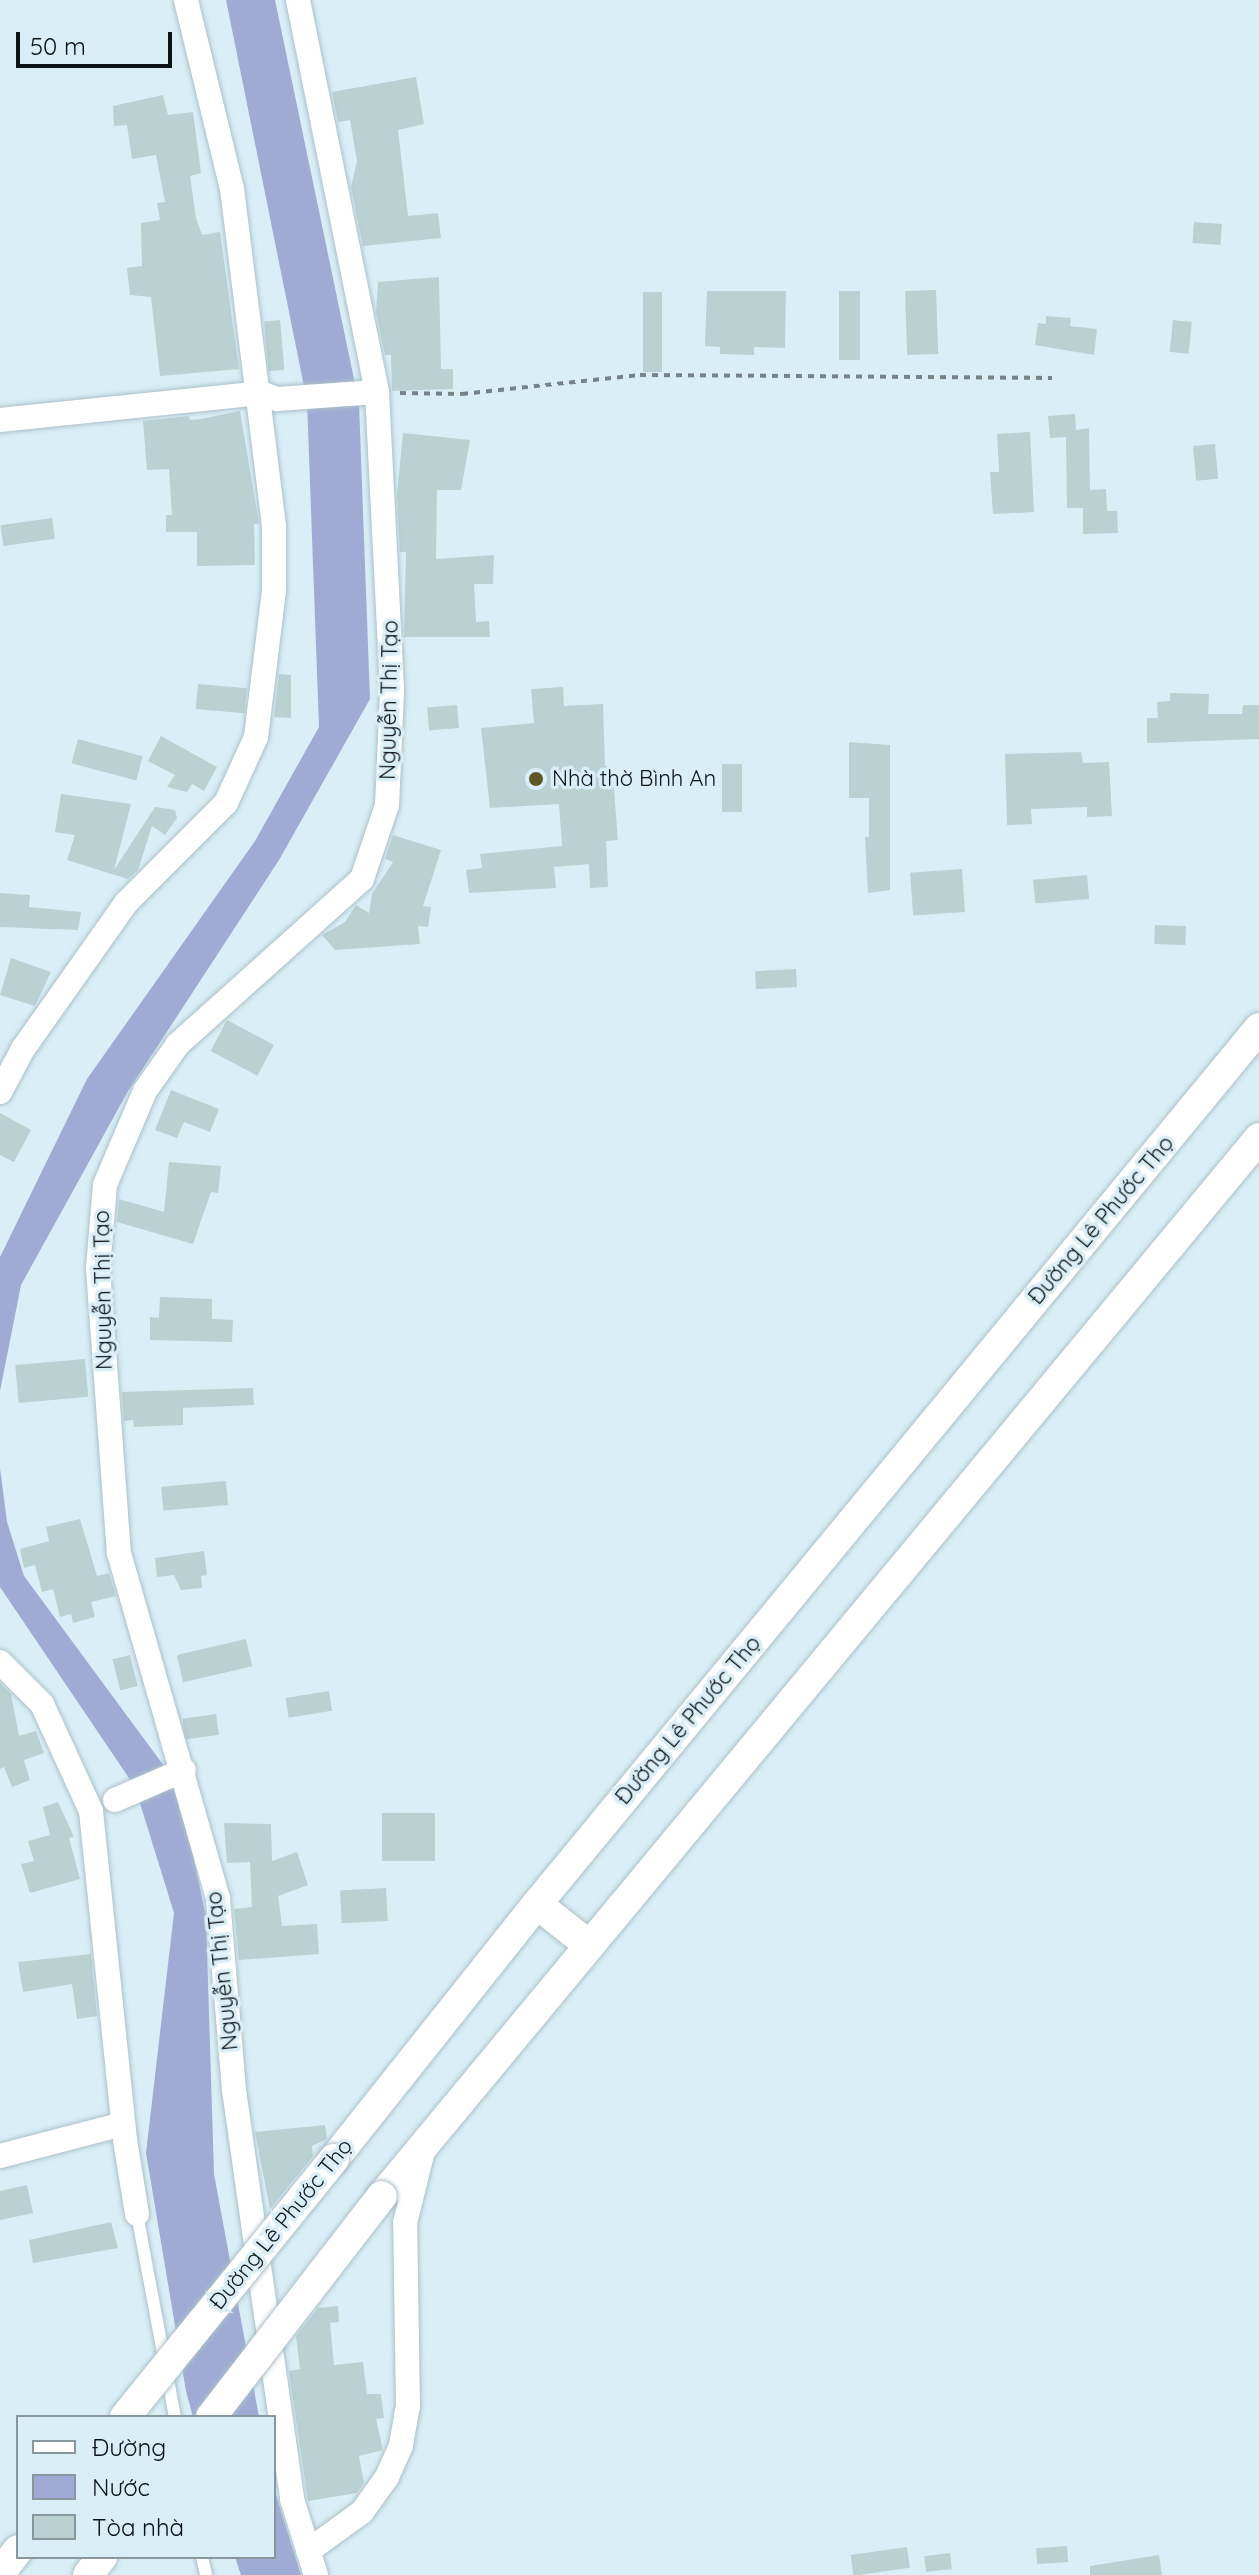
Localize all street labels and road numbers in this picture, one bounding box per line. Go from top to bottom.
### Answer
street label: Nguyễn Thị Tạo [374,620,404,780]
street label: Đường Lê Phước Thọ [1023,1130,1179,1310]
street label: Nguyễn Thị Tạo [88,1210,118,1370]
street label: Đường Lê Phước Thọ [610,1630,766,1810]
street label: Nguyễn Thị Tạo [201,1890,243,2052]
street label: Đường Lê Phước Thọ [204,2133,358,2315]

